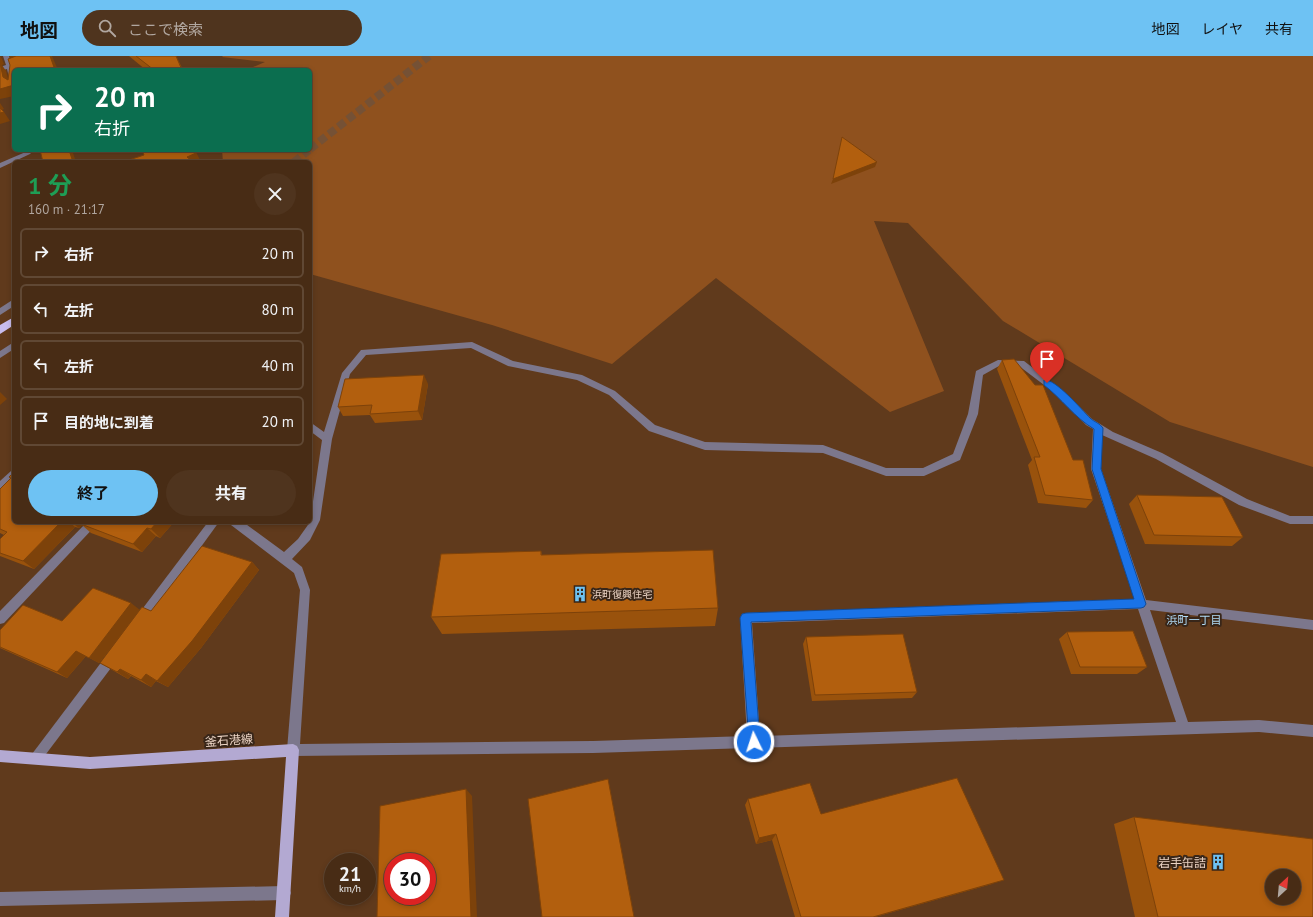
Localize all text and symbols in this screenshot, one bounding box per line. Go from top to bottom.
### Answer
search box [82,10,362,46]
icon: search [96,17,118,39]
text: 地図 [20,18,58,42]
text: ここで検索 [128,20,203,39]
text: 地図 [1151,20,1179,38]
text: レイヤ [1201,20,1243,38]
text: 共有 [1265,20,1293,38]
text: 20 m [94,78,155,115]
icon: right [28,84,80,136]
text: 右折 [94,117,130,140]
text: 1 分 [28,170,72,201]
button: close [254,173,296,215]
text: 160 m · 21:17 [28,201,105,218]
icon: right [30,242,52,264]
text: 20 m [261,244,294,263]
text: 右折 [64,245,94,264]
icon: left [30,298,52,320]
text: 80 m [261,300,294,319]
text: 左折 [64,301,94,320]
pin [1030,342,1064,383]
icon: arrive [1036,348,1058,370]
icon: left [30,354,52,376]
text: 40 m [261,356,294,375]
text: 左折 [64,357,94,376]
icon: arrive [30,410,52,432]
text: 20 m [261,412,294,431]
text: 目的地に到着 [64,413,154,432]
button: 終了 [28,470,158,516]
button: 共有 [166,470,296,516]
building icon: 浜町復興住宅 [571,585,589,603]
place label: 浜町復興住宅 [592,588,652,601]
district label: 浜町一丁目 [1167,613,1222,627]
position arrow [733,721,775,763]
street label: 釜石港線 [205,731,253,749]
speed limit sign: 30 [384,853,436,905]
building icon: 岩手缶詰 [1209,853,1227,871]
place label: 岩手缶詰 [1158,855,1206,870]
text: 21 [339,861,361,887]
north arrow [1265,869,1301,905]
map controls [1265,869,1301,905]
text: km/h [339,882,361,895]

